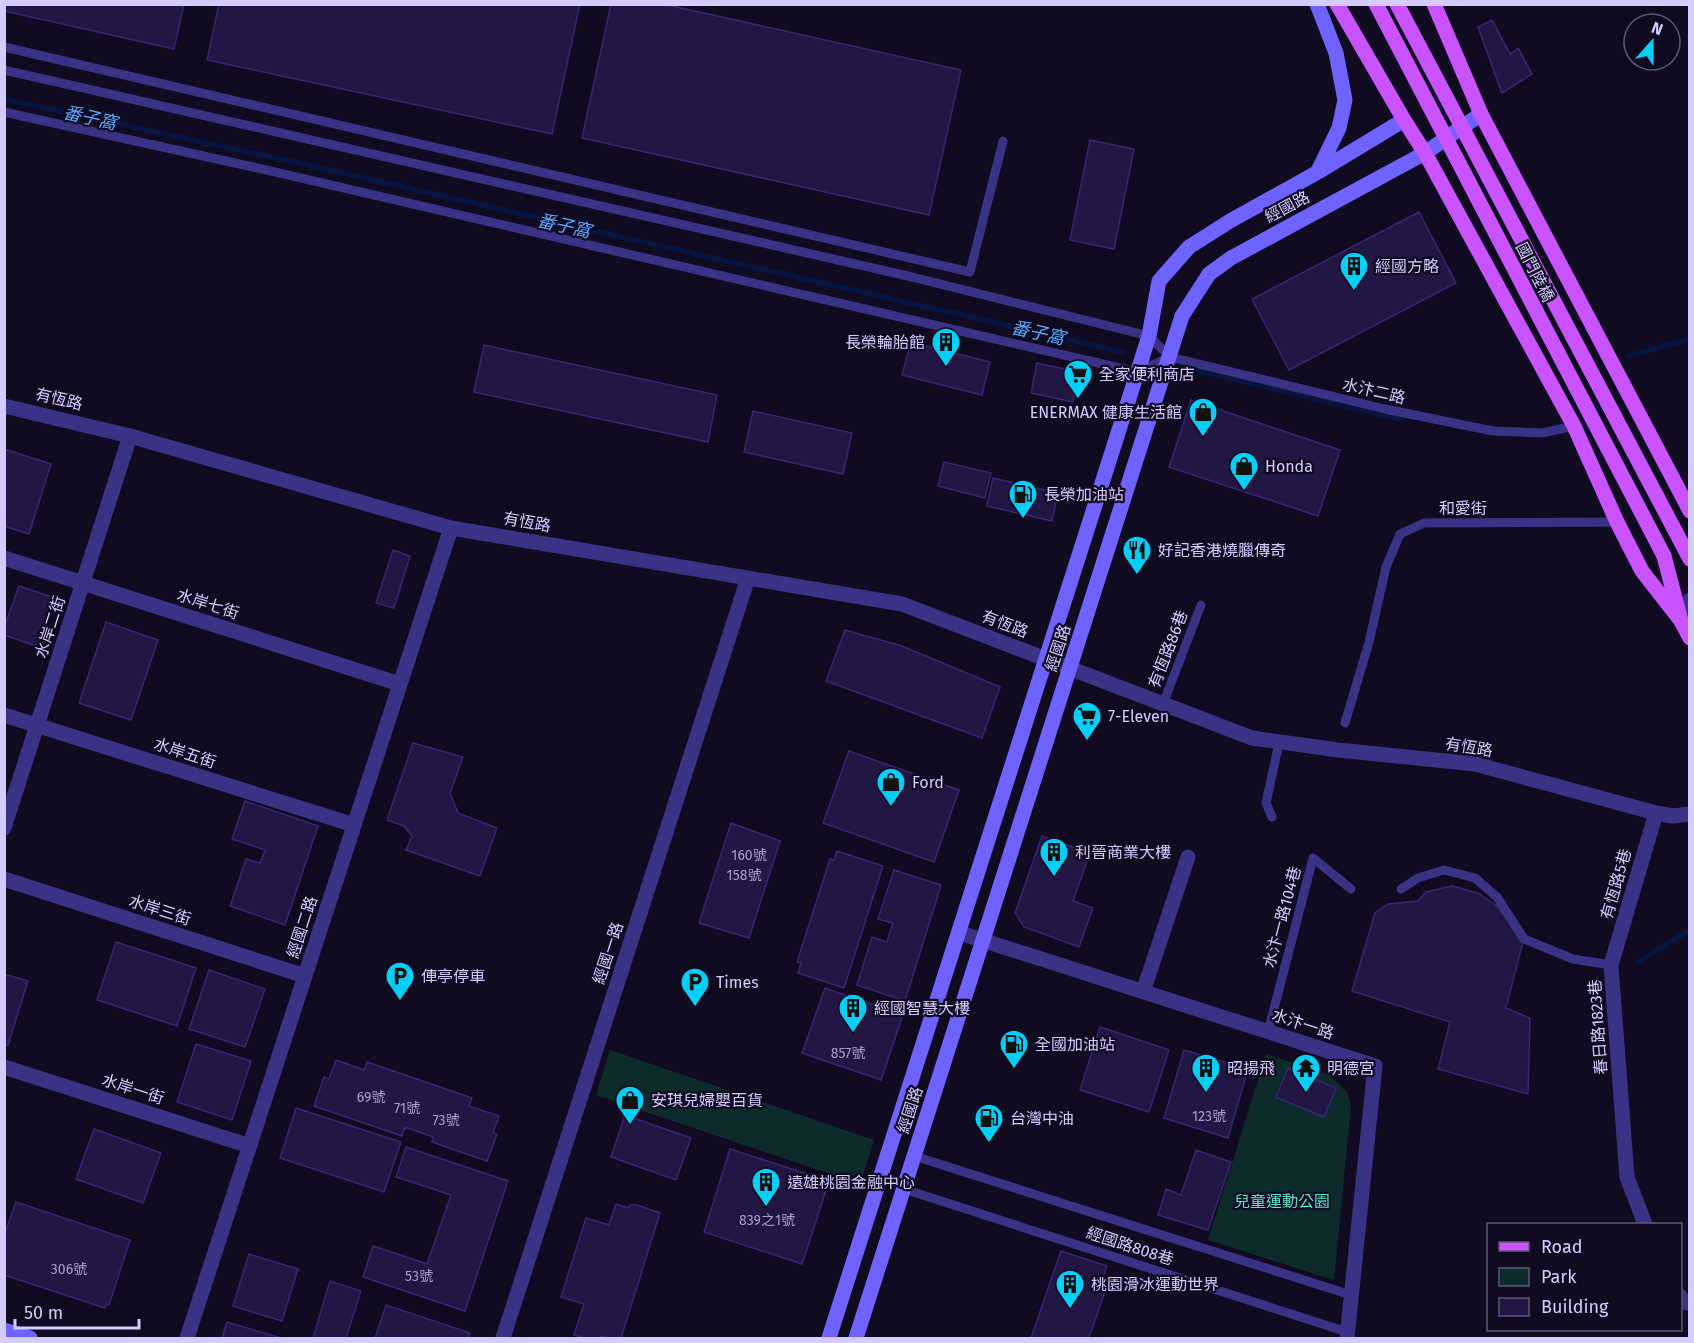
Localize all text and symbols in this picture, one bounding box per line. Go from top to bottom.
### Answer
north arrow [1622,12,1682,72]
text: N [1649,18,1666,39]
water label: 番子窩 [61,101,122,135]
street label: 經國路 [1261,187,1313,227]
water label: 番子窩 [535,209,596,243]
street label: 國門陸橋 [1512,239,1558,305]
building icon: 經國方略 [1338,250,1370,292]
place label: 經國方略 [1375,257,1439,276]
water label: 番子窩 [1009,316,1070,350]
building icon: 長榮輪胎館 [930,326,962,368]
place label: 長榮輪胎館 [845,333,925,352]
supermarket icon: 全家便利商店 [1062,358,1094,400]
place label: 全家便利商店 [1099,365,1195,384]
street label: 水汴二路 [1341,375,1407,407]
street label: 有恆路 [33,384,85,414]
shop icon: ENERMAX 健康生活館 [1187,396,1219,438]
place label: ENERMAX 健康生活館 [1030,403,1182,422]
shop icon: Honda [1228,450,1260,492]
place label: Honda [1265,457,1313,476]
fuel station icon: 長榮加油站 [1007,478,1039,520]
place label: 長榮加油站 [1044,485,1124,504]
street label: 和愛街 [1439,499,1487,518]
street label: 有恆路 [502,508,552,536]
restaurant icon: 好記香港燒臘傳奇 [1121,534,1153,576]
place label: 好記香港燒臘傳奇 [1158,541,1286,560]
street label: 水岸七街 [175,585,241,623]
street label: 水岸二街 [31,594,69,660]
street label: 有恆路 [979,607,1031,641]
street label: 有恆路86巷 [1145,608,1191,690]
street label: 經國路 [1042,622,1074,674]
supermarket icon: 7-Eleven [1071,700,1103,742]
place label: 7-Eleven [1108,707,1169,726]
street label: 水岸五街 [152,734,218,772]
street label: 有恆路 [1444,734,1494,760]
shop icon: Ford [875,766,907,808]
place label: Ford [912,773,944,792]
building icon: 利晉商業大樓 [1038,836,1070,878]
place label: 利晉商業大樓 [1075,843,1171,862]
house number: 160號 [731,847,767,864]
street label: 有恆路5巷 [1597,847,1635,921]
street label: 水汴一路104巷 [1259,864,1305,970]
house number: 158號 [727,867,761,884]
street label: 水岸三街 [127,891,193,929]
street label: 經國二路 [283,894,321,960]
street label: 經國一路 [589,920,627,986]
parking icon: 俥亭停車 [384,960,416,1002]
parking icon: Times [679,966,711,1008]
place label: 俥亭停車 [421,967,485,986]
place label: Times [716,973,759,992]
street label: 春日路1823巷 [1585,979,1611,1075]
building icon: 經國智慧大樓 [837,992,869,1034]
place label: 經國智慧大樓 [874,999,970,1018]
street label: 水汴一路 [1270,1005,1336,1043]
fuel station icon: 全國加油站 [998,1028,1030,1070]
place label: 全國加油站 [1035,1035,1115,1054]
house number: 857號 [831,1045,865,1062]
building icon: 昭揚飛 [1190,1052,1222,1094]
temple icon: 明德宮 [1290,1052,1322,1094]
place label: 昭揚飛 [1227,1059,1275,1078]
place label: 明德宮 [1327,1059,1375,1078]
street label: 水岸一街 [100,1070,166,1108]
shop icon: 安琪兒婦嬰百貨 [614,1084,646,1126]
street label: 經國路 [894,1084,926,1136]
house number: 69號 [357,1089,385,1106]
place label: 安琪兒婦嬰百貨 [651,1091,763,1110]
house number: 71號 [394,1100,420,1117]
fuel station icon: 台灣中油 [973,1102,1005,1144]
house number: 123號 [1192,1108,1226,1125]
place label: 台灣中油 [1010,1109,1074,1128]
house number: 73號 [432,1112,460,1129]
building icon: 遠雄桃園金融中心 [750,1166,782,1208]
place label: 遠雄桃園金融中心 [787,1173,915,1192]
park label: 兒童運動公園 [1234,1192,1330,1211]
house number: 839之1號 [739,1212,795,1229]
street label: 經國路808巷 [1084,1223,1176,1269]
legend [1487,1223,1682,1331]
text: Road [1541,1236,1583,1258]
house number: 306號 [51,1261,87,1278]
text: Park [1541,1266,1577,1288]
house number: 53號 [405,1268,433,1285]
building icon: 桃園滑冰運動世界 [1054,1268,1086,1310]
place label: 桃園滑冰運動世界 [1091,1275,1219,1294]
scale bar [15,1292,140,1330]
text: Building [1541,1296,1609,1318]
text: 50 m [24,1302,63,1324]

